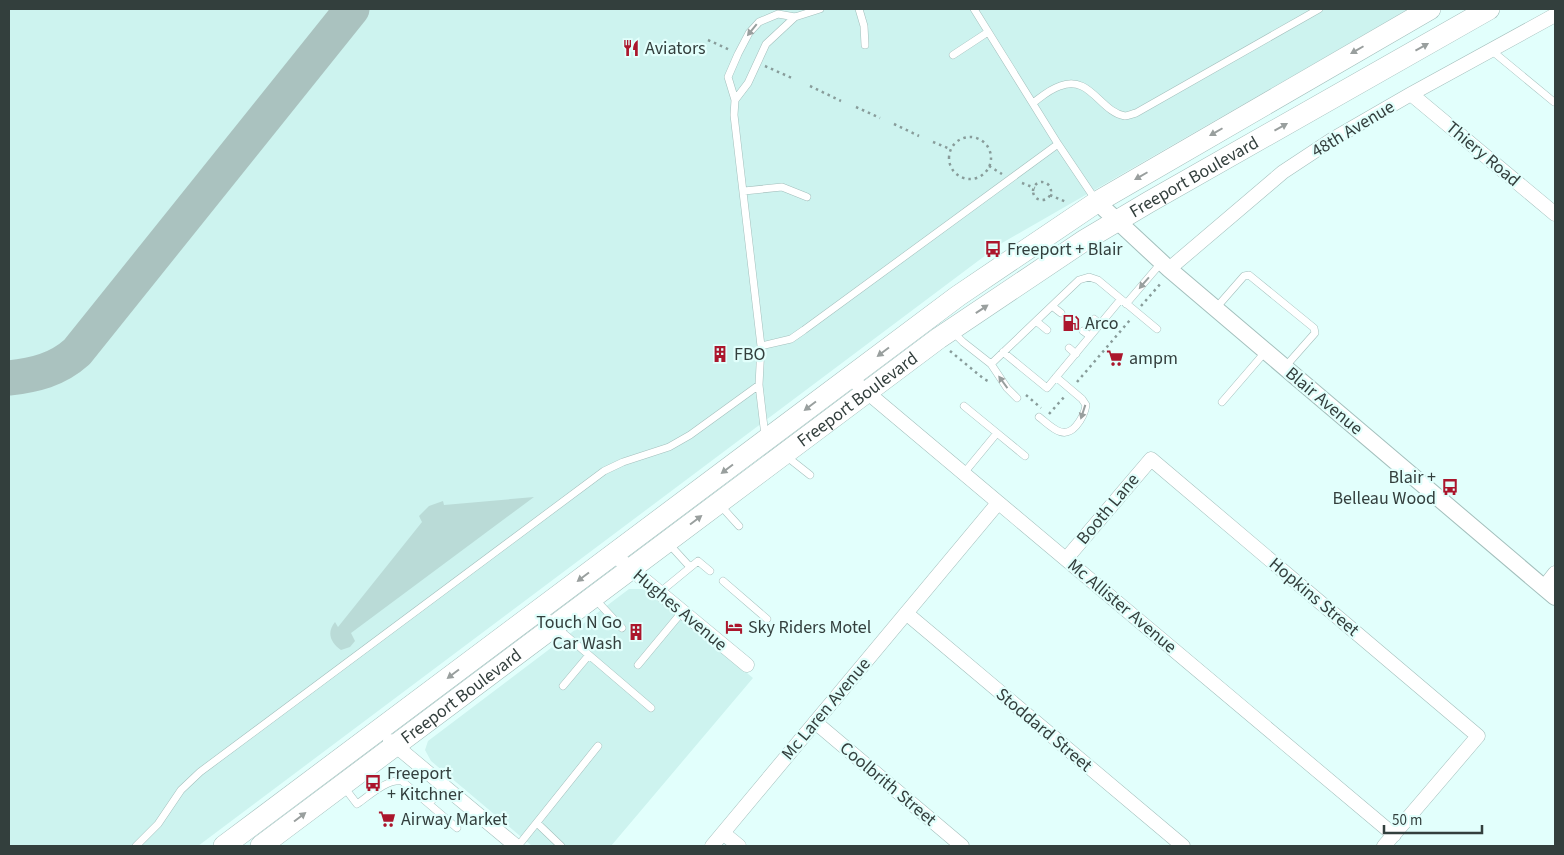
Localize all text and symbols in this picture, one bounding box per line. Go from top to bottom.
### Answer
one-way arrow [746,24,757,37]
place label: Aviators [645,36,706,61]
restaurant icon: Aviators [621,38,641,58]
one-way arrow [1415,43,1429,51]
one-way arrow [1350,46,1363,55]
street label: 48th Avenue [1307,94,1399,164]
street label: Thiery Road [1440,115,1526,193]
one-way arrow [1274,122,1287,131]
one-way arrow [1209,128,1224,136]
street label: Freeport Boulevard [1124,130,1263,224]
one-way arrow [1134,172,1147,181]
place label: Freeport + Blair [1007,237,1123,262]
bus stop icon: Freeport + Blair [983,239,1003,259]
one-way arrow [1138,277,1150,289]
one-way arrow [975,305,988,314]
place label: Arco [1085,311,1118,336]
fuel station icon: Arco [1061,313,1081,333]
place label: FBO [734,342,765,367]
building icon: FBO [710,344,730,364]
street label: Freeport Boulevard [792,346,923,453]
place label: ampm [1129,346,1178,371]
one-way arrow [876,347,890,357]
supermarket icon: ampm [1105,348,1125,368]
street label: Blair Avenue [1280,361,1368,441]
one-way arrow [998,375,1008,389]
one-way arrow [804,401,817,412]
one-way arrow [1079,405,1086,420]
one-way arrow [720,464,734,474]
place label: Blair + Belleau Wood [1333,465,1436,511]
street label: Booth Lane [1071,468,1145,550]
bus stop icon: Blair + Belleau Wood [1440,477,1460,497]
one-way arrow [689,514,702,525]
street label: Hopkins Street [1263,552,1365,642]
street label: Mc Allister Avenue [1062,553,1182,659]
street label: Hughes Avenue [628,563,732,657]
one-way arrow [576,572,590,582]
place label: Touch N Go Car Wash [536,610,622,656]
place label: Sky Riders Motel [748,615,871,640]
hotel icon: Sky Riders Motel [724,617,744,637]
building icon: Touch N Go Car Wash [626,622,646,642]
street label: Freeport Boulevard [395,643,527,750]
street label: Mc Laren Avenue [776,652,876,766]
one-way arrow [446,669,460,679]
street label: Stoddard Street [991,682,1097,778]
street label: Coolbrith Street [834,736,942,832]
place label: Freeport + Kitchner [387,761,464,807]
bus stop icon: Freeport + Kitchner [363,773,383,793]
scale bar [1384,802,1482,834]
place label: Airway Market [401,807,507,832]
supermarket icon: Airway Market [377,809,397,829]
text: 50 m [1392,810,1422,831]
one-way arrow [293,812,307,822]

